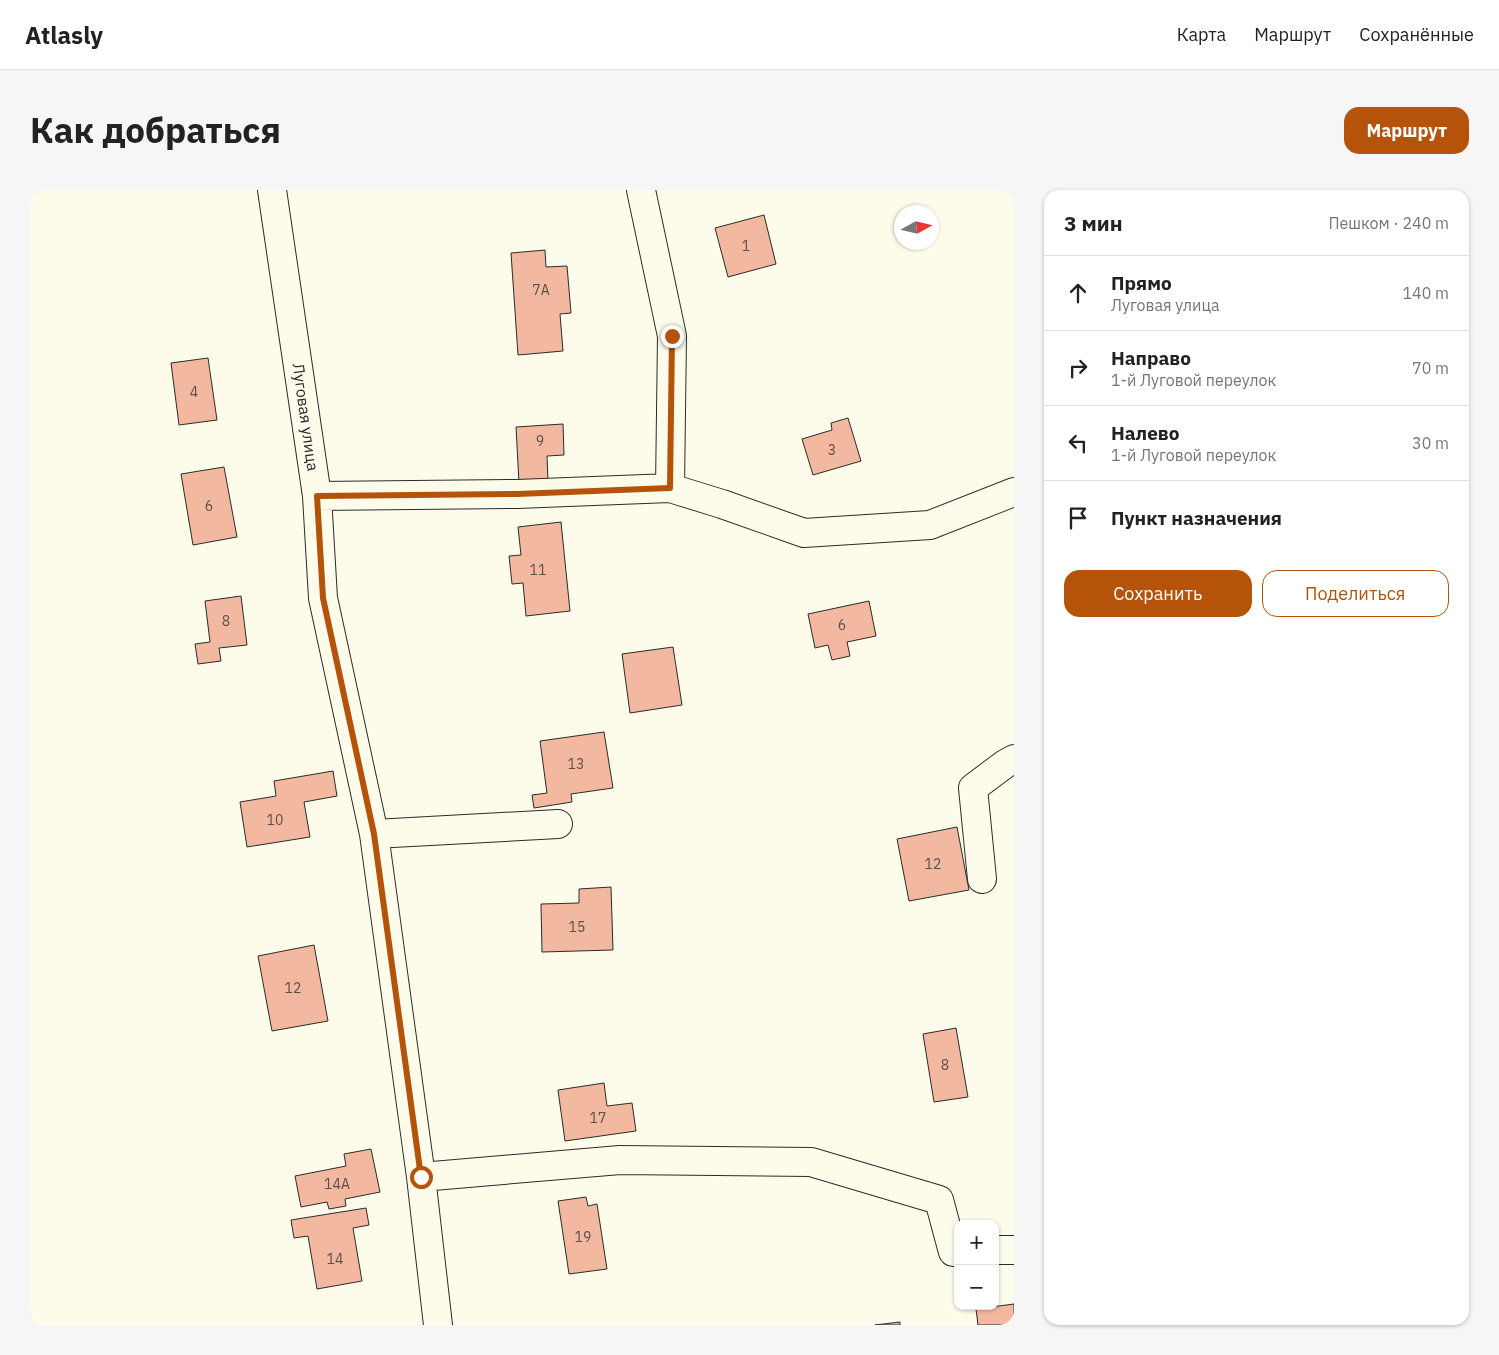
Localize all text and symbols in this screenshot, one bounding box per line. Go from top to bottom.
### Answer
text: Atlasly [25,19,103,51]
text: Карта [1177,23,1226,46]
text: Маршрут [1254,23,1331,46]
text: Сохранённые [1359,23,1474,46]
text: Как добраться [30,107,281,153]
button: Маршрут [1344,107,1469,154]
north arrow [894,205,939,250]
text: 3 мин [1064,209,1123,237]
text: Пешком · 240 m [1328,213,1449,233]
house number: 1 [742,237,750,255]
text: Прямо [1111,271,1172,295]
icon: ahead [1064,279,1092,307]
house number: 7А [532,281,550,299]
text: 140 m [1402,283,1449,303]
text: Луговая улица [1111,295,1220,315]
route end [661,325,684,348]
text: Направо [1111,346,1191,370]
icon: right [1064,354,1092,382]
text: 70 m [1412,358,1449,378]
street label: Луговая улица [289,362,324,473]
text: 1-й Луговой переулок [1111,370,1276,390]
house number: 4 [190,383,198,401]
text: Налево [1111,421,1180,445]
icon: left [1064,429,1092,457]
house number: 9 [536,432,544,450]
text: 30 m [1412,433,1449,453]
house number: 3 [828,441,836,459]
text: 1-й Луговой переулок [1111,445,1276,465]
house number: 6 [205,497,213,515]
icon: arrive [1064,504,1092,532]
text: Пункт назначения [1111,506,1282,530]
house number: 11 [530,561,546,579]
button: Сохранить [1064,570,1252,617]
button: Поделиться [1262,570,1449,617]
house number: 8 [222,612,230,630]
house number: 6 [838,616,846,634]
house number: 13 [568,755,584,773]
house number: 10 [267,811,283,829]
house number: 12 [925,855,941,873]
house number: 15 [569,918,585,936]
house number: 12 [285,979,301,997]
house number: 8 [941,1056,949,1074]
house number: 17 [590,1109,606,1127]
route start [410,1166,433,1189]
house number: 14А [324,1175,350,1193]
map controls [954,1220,999,1310]
button: + [954,1220,999,1265]
house number: 19 [575,1228,591,1246]
house number: 14 [327,1250,343,1268]
button: − [954,1265,999,1310]

